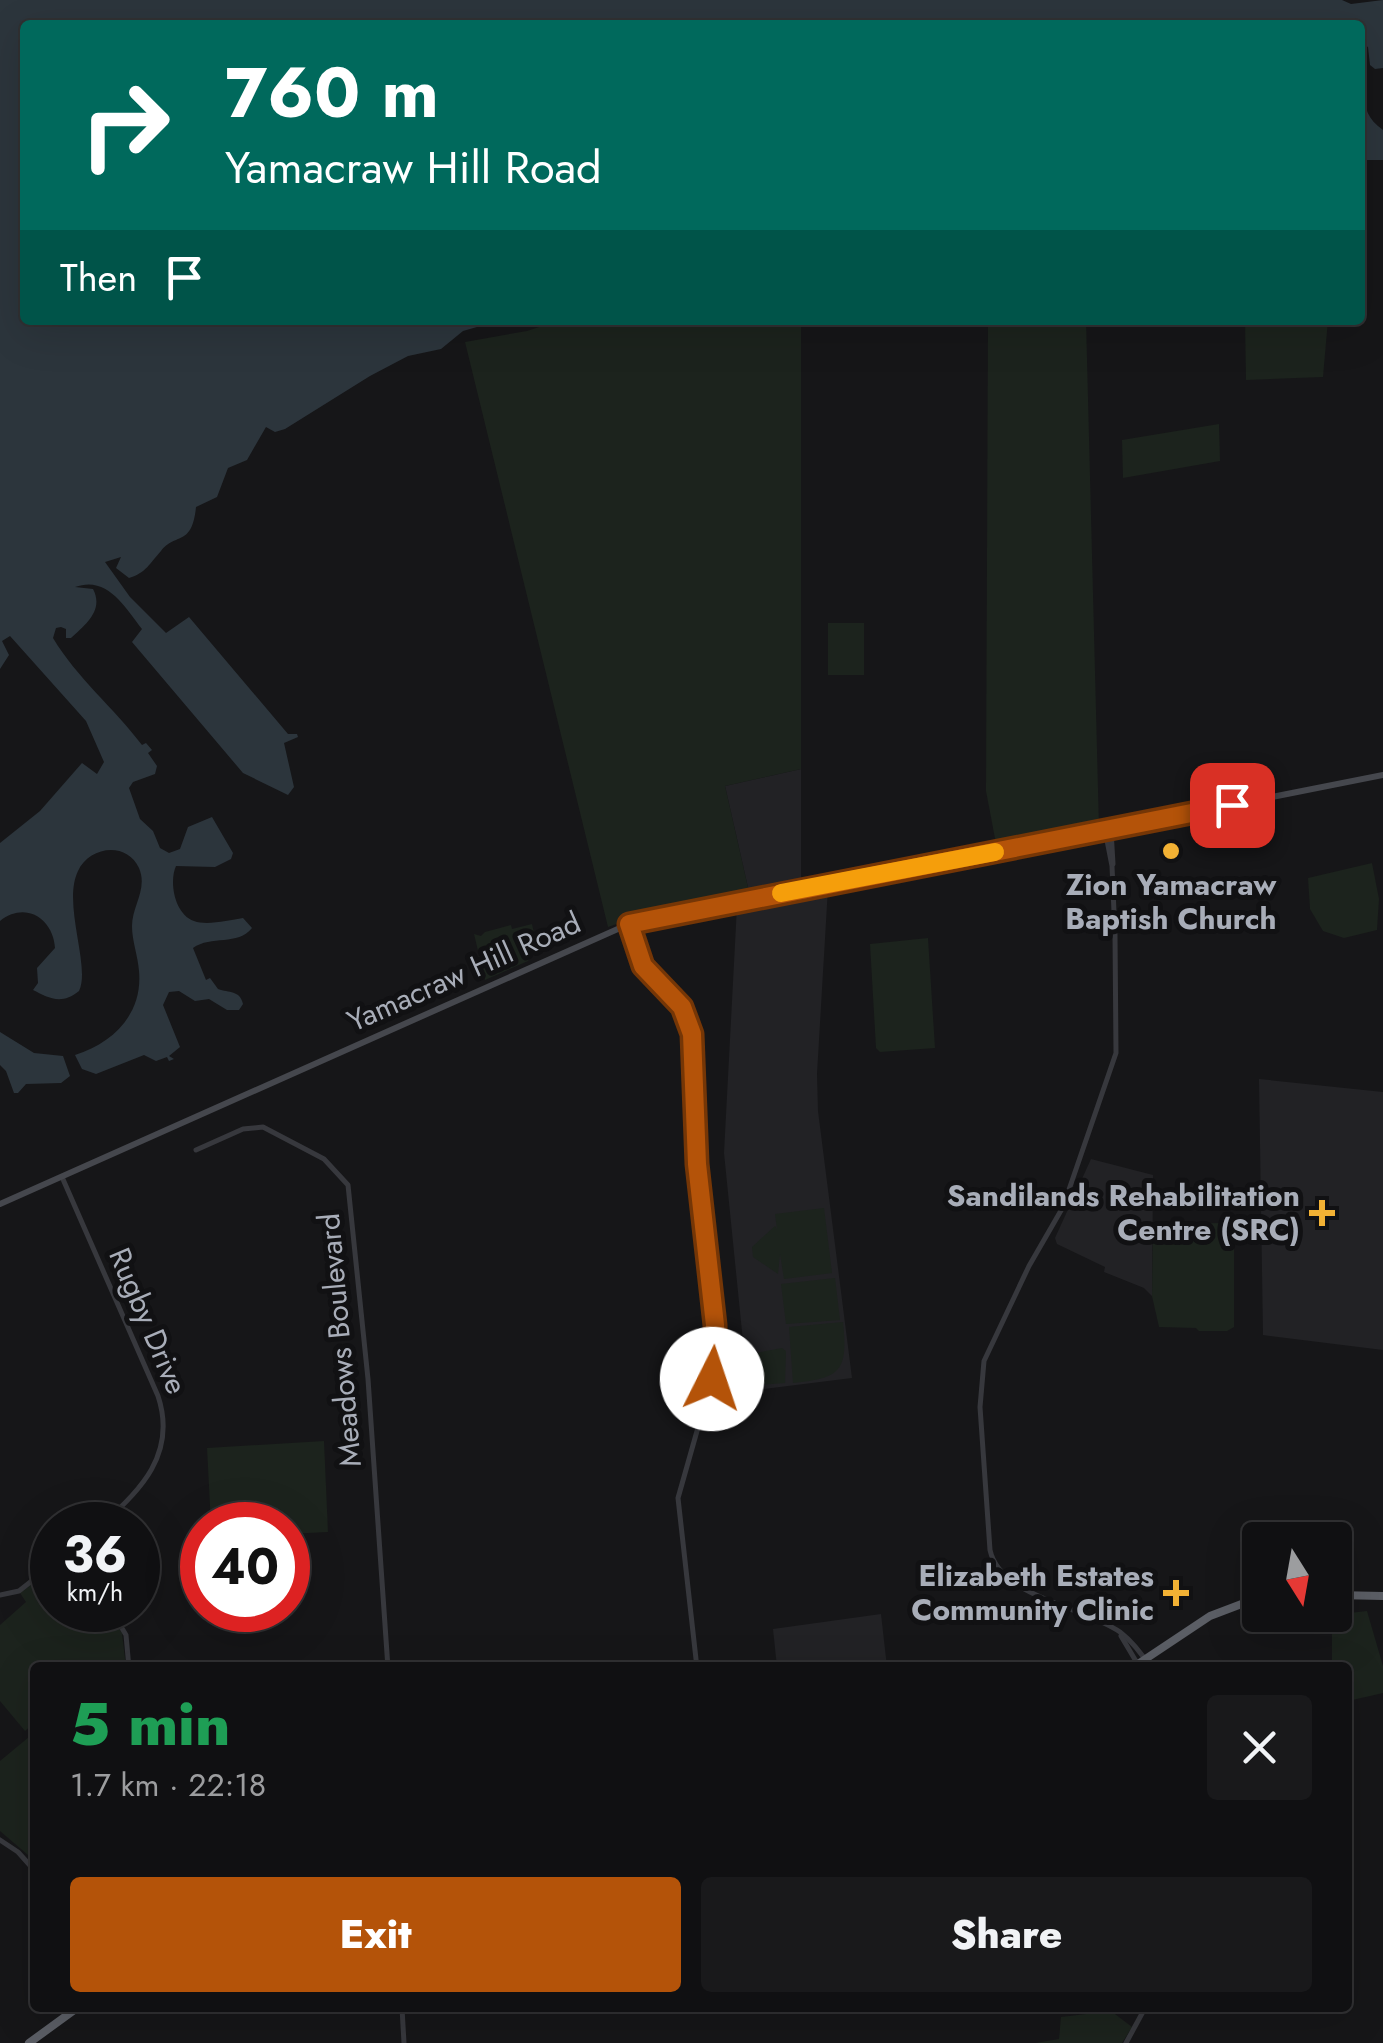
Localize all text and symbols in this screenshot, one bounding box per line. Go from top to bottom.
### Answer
text: 760 m [225,42,439,143]
icon: right [60,60,190,190]
text: Yamacraw Hill Road [225,135,602,200]
text: Then [60,250,137,305]
icon: arrive [157,250,212,305]
pin [1190,763,1275,848]
icon: arrive [1205,778,1260,833]
marker: Zion Yamacraw Baptish Church [1160,840,1182,862]
place label: Zion Yamacraw Baptish Church [1065,863,1277,940]
street label: Yamacraw Hill Road [340,901,587,1042]
place label: Sandilands Rehabilitation Centre (SRC) [947,1174,1300,1251]
marker: Sandilands Rehabilitation Centre (SRC) [1309,1200,1335,1226]
street label: Meadows Boulevard [307,1211,372,1469]
street label: Rugby Drive [98,1241,199,1401]
position arrow [660,1327,764,1431]
speed limit sign: 40 [180,1502,310,1632]
text: 36 [63,1518,127,1591]
north arrow [1242,1522,1352,1632]
map controls [1242,1522,1352,1632]
place label: Elizabeth Estates Community Clinic [911,1554,1154,1631]
text: km/h [67,1574,123,1610]
marker: Elizabeth Estates Community Clinic [1163,1580,1189,1606]
text: 5 min [70,1681,230,1768]
button: close [1207,1695,1312,1800]
text: 1.7 km · 22:18 [70,1762,266,1808]
button: Exit [70,1877,681,1992]
button: Share [701,1877,1312,1992]

